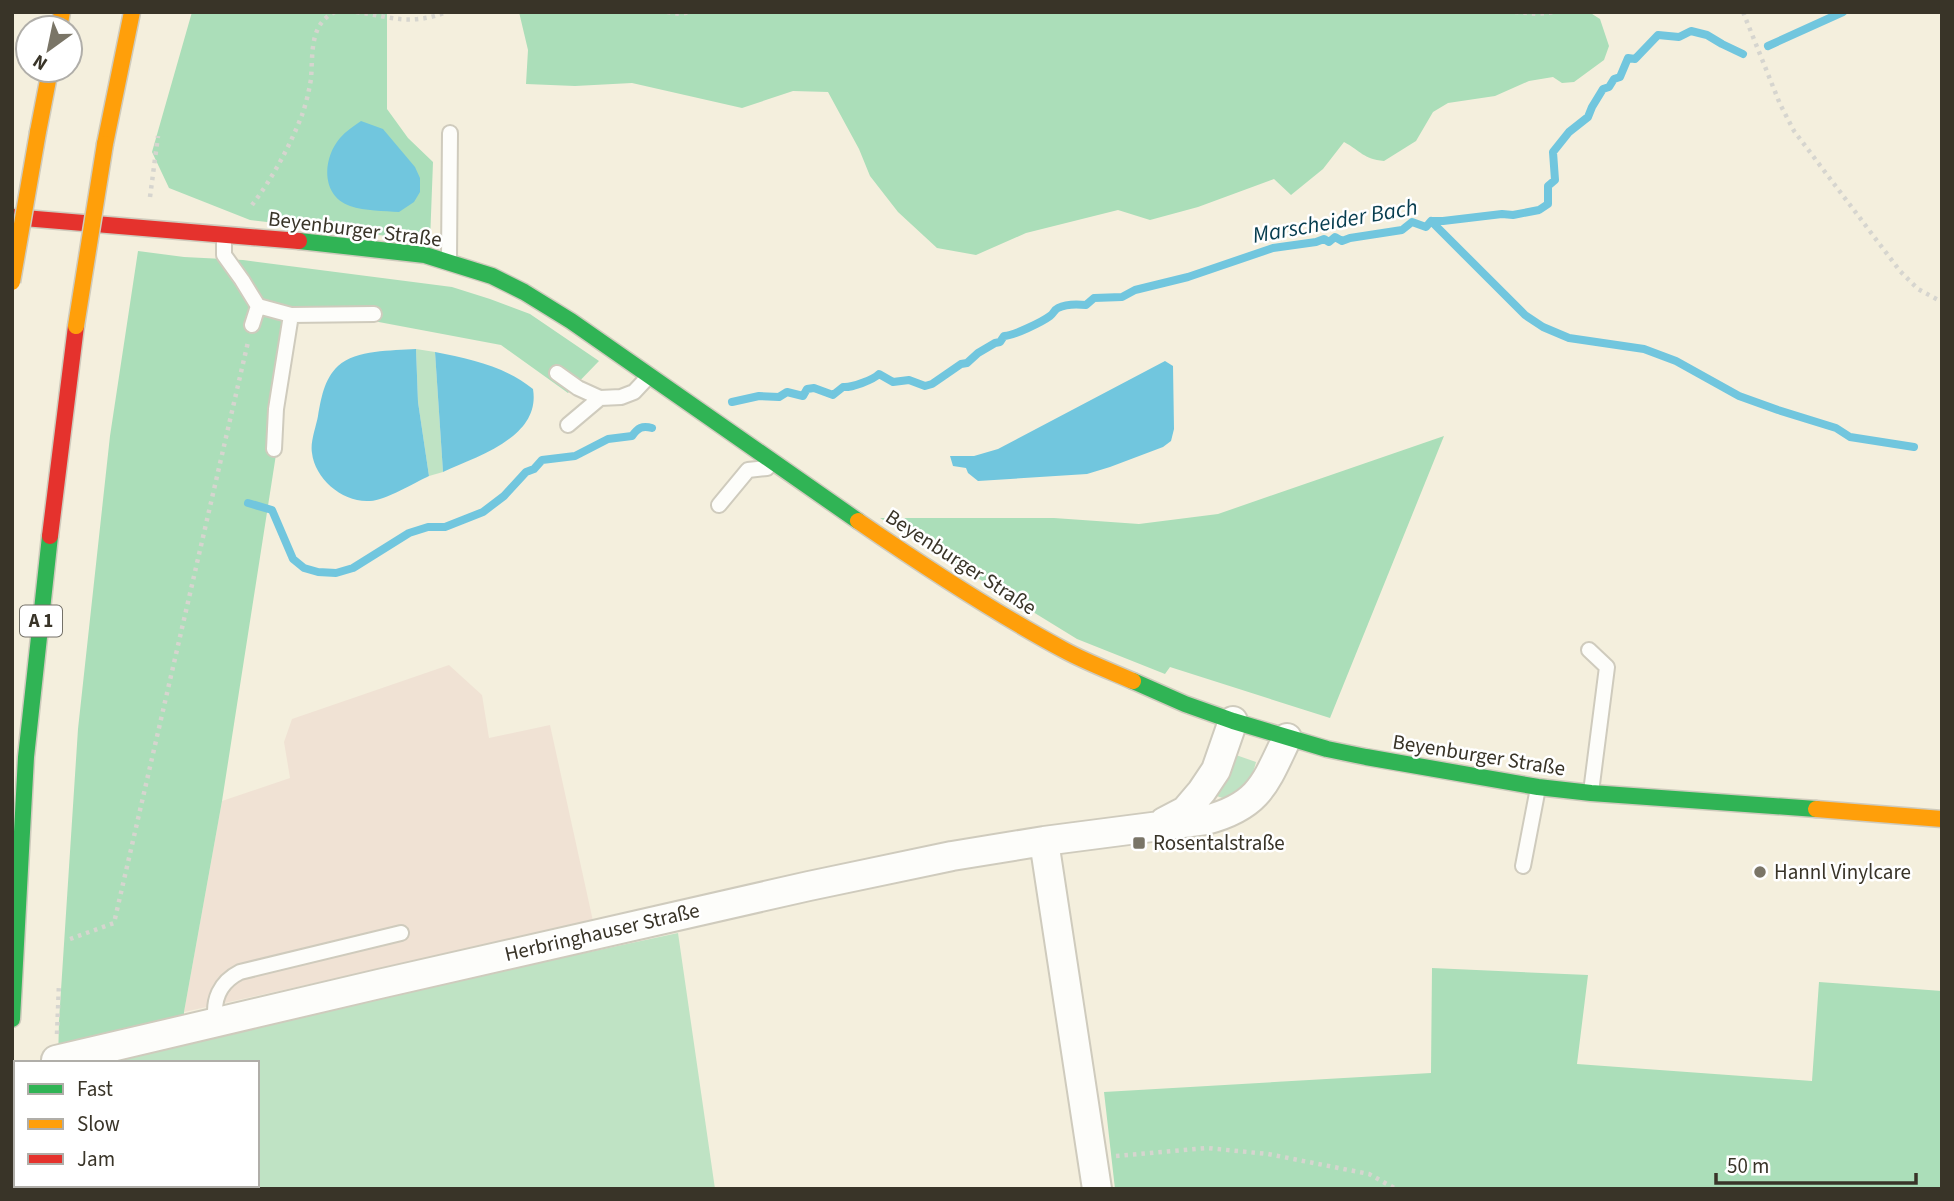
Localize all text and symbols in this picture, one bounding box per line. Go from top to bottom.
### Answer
north arrow [14,14,84,84]
text: N [28,47,53,77]
water label: Marscheider Bach [1250,190,1420,252]
street label: Beyenburger Straße [267,203,443,255]
street label: Beyenburger Straße [880,502,1042,622]
road number: A 1 [20,606,62,636]
street label: Beyenburger Straße [1390,727,1568,783]
place label: Rosentalstraße [1153,828,1285,858]
marker: Rosentalstraße [1131,835,1147,851]
place label: Hannl Vinylcare [1774,857,1911,887]
marker: Hannl Vinylcare [1752,864,1768,880]
street label: Herbringhauser Straße [501,895,703,969]
legend [14,1061,259,1187]
text: Fast [77,1074,113,1104]
text: Slow [77,1109,120,1139]
scale bar [1716,1142,1916,1186]
text: Jam [77,1144,115,1174]
text: 50 m [1727,1151,1769,1181]

